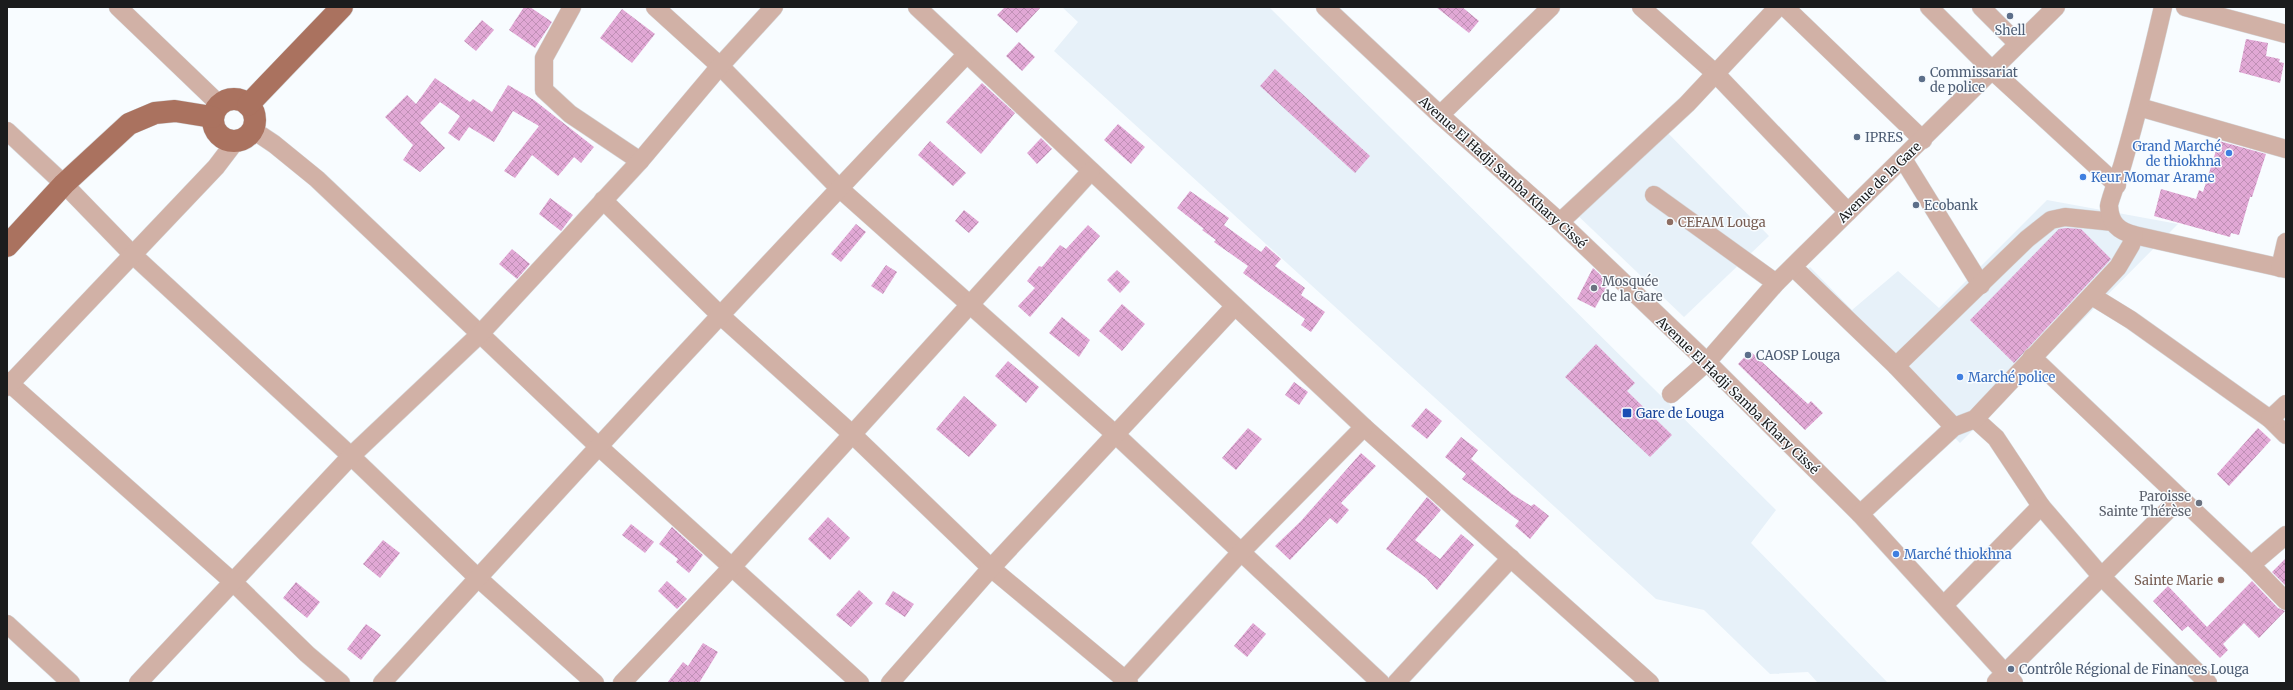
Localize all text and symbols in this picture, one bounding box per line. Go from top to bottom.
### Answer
marker: Shell [2005,11,2015,21]
place label: Shell [1994,22,2026,39]
place label: Commissariat de police [1930,64,2018,96]
marker: Commissariat de police [1917,74,1927,84]
street label: Avenue El Hadji Samba Khary Cissé [1415,92,1590,252]
place label: IPRES [1865,129,1903,146]
marker: IPRES [1852,132,1862,142]
street label: Avenue de la Gare [1833,138,1925,227]
place label: Grand Marché de thiokhna [2132,138,2221,170]
marker: Grand Marché de thiokhna [2224,148,2234,158]
place label: Keur Momar Arame [2091,169,2215,186]
marker: Keur Momar Arame [2078,172,2088,182]
place label: Ecobank [1924,197,1979,214]
marker: Ecobank [1911,200,1921,210]
place label: CEFAM Louga [1678,214,1766,231]
marker: CEFAM Louga [1665,217,1675,227]
place label: Mosquée de la Gare [1602,273,1663,305]
marker: Mosquée de la Gare [1589,283,1599,293]
street label: Avenue El Hadji Samba Khary Cissé [1652,312,1823,478]
place label: CAOSP Louga [1756,347,1840,364]
marker: CAOSP Louga [1743,350,1753,360]
place label: Marché police [1968,369,2056,386]
marker: Marché police [1955,372,1965,382]
place label: Gare de Louga [1636,405,1724,422]
marker: Gare de Louga [1621,407,1633,419]
place label: Paroisse Sainte Thérèse [2099,488,2191,520]
marker: Paroisse Sainte Thérèse [2194,498,2204,508]
place label: Marché thiokhna [1904,546,2012,563]
marker: Marché thiokhna [1891,549,1901,559]
place label: Sainte Marie [2134,572,2213,589]
marker: Sainte Marie [2216,575,2226,585]
place label: Contrôle Régional de Finances Louga [2019,661,2249,678]
marker: Contrôle Régional de Finances Louga [2006,664,2016,674]

